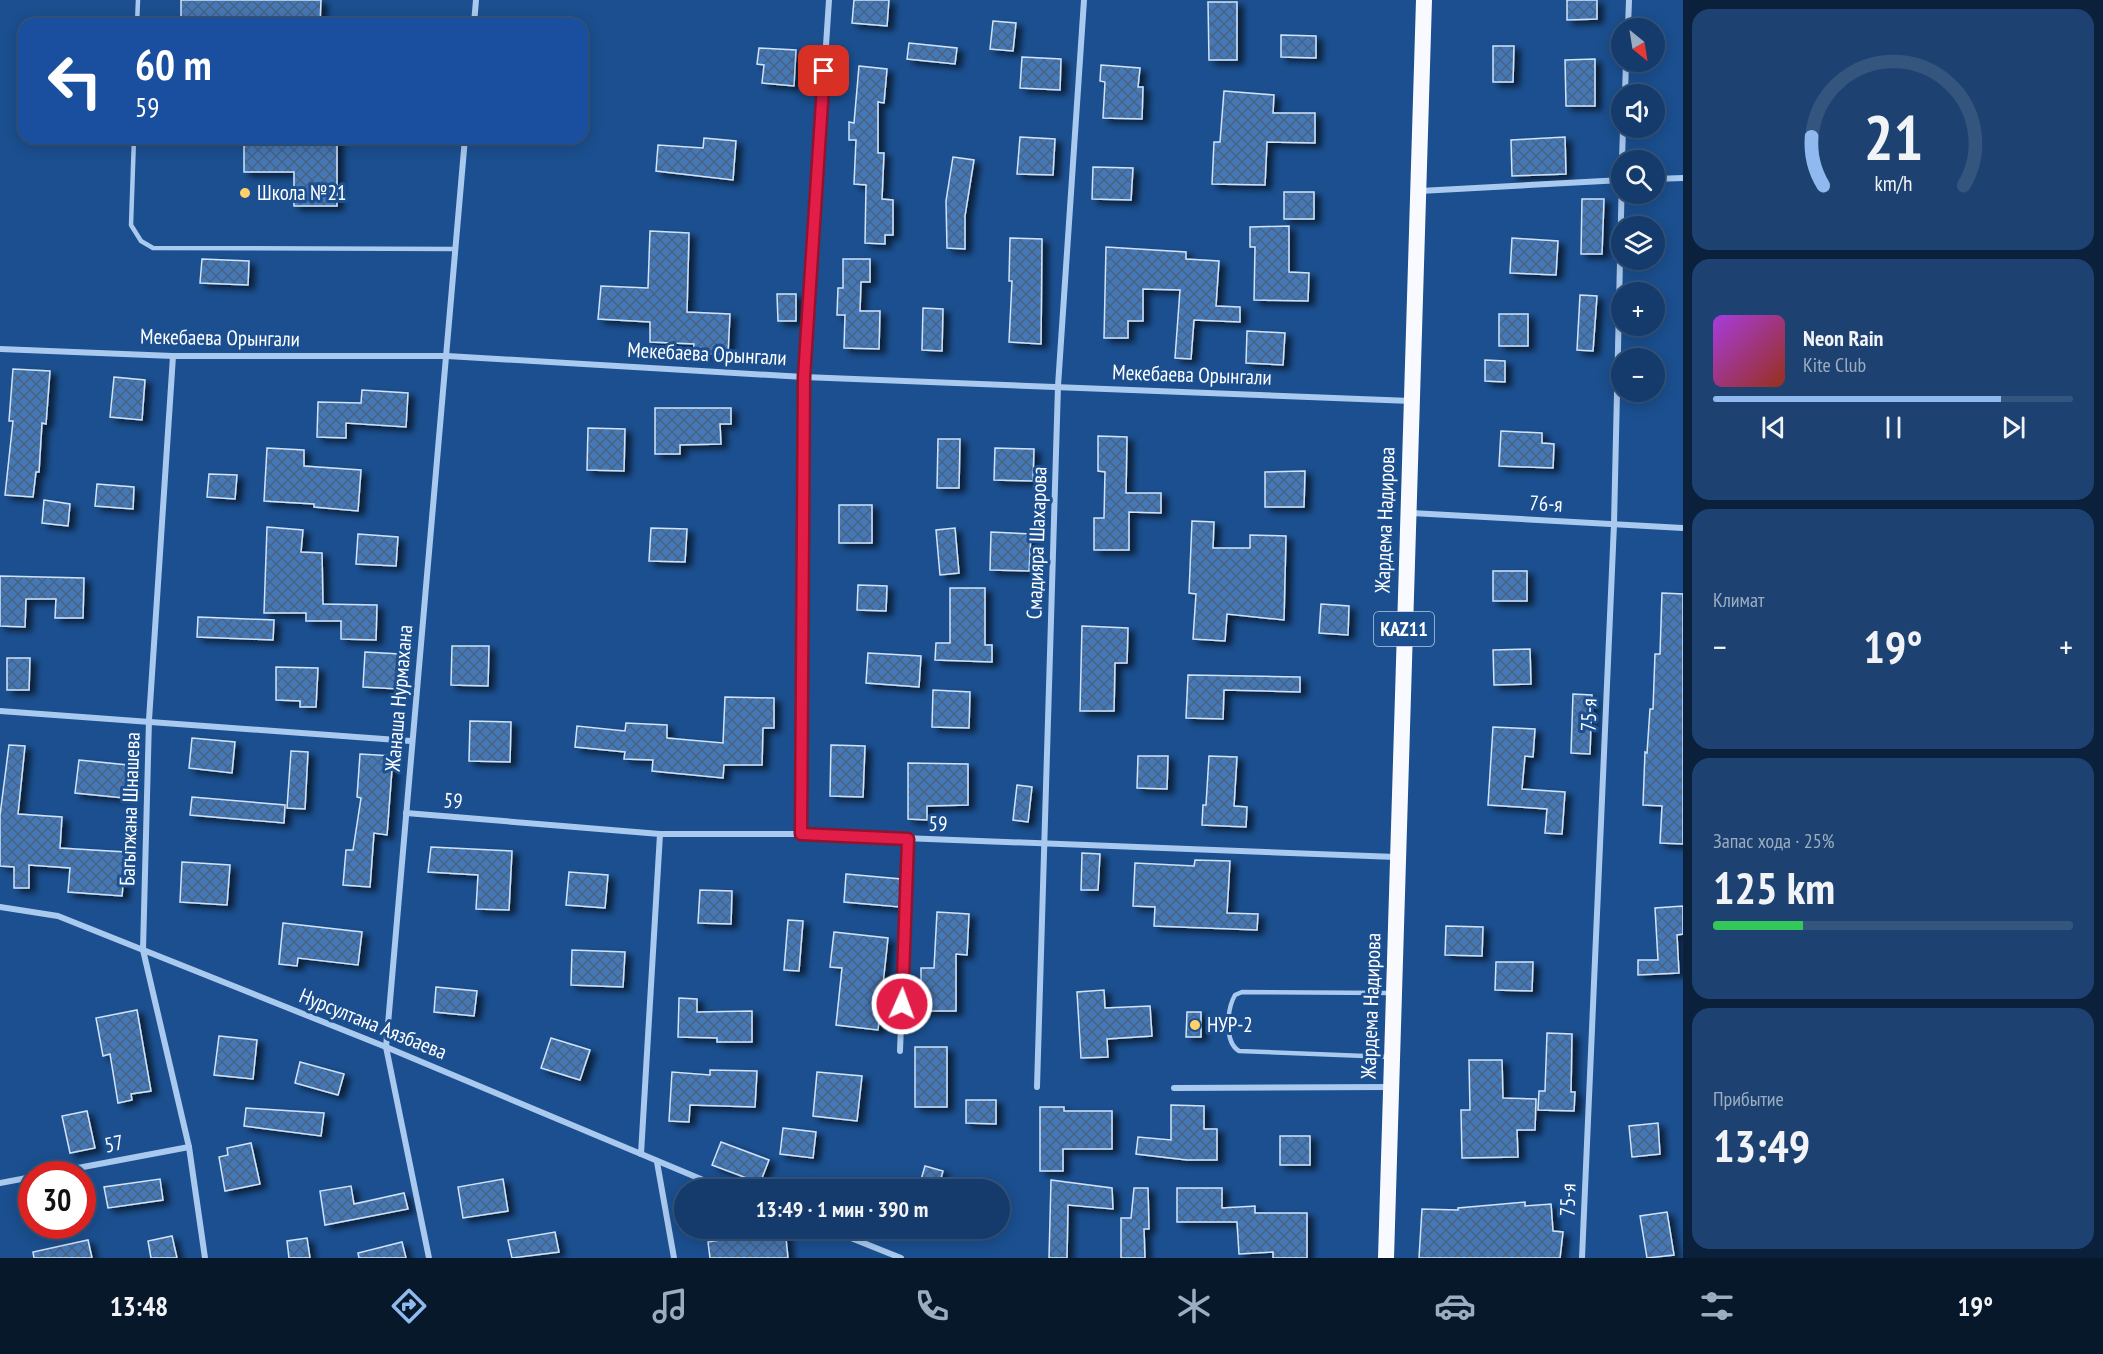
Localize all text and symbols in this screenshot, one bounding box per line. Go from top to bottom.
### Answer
north arrow [1611,18,1665,72]
map controls [1611,18,1665,402]
text: 60 m [135,37,212,92]
icon: left [36,42,114,120]
pin [798,45,849,96]
icon: arrive [807,54,840,87]
button: sound [1611,84,1665,138]
text: 59 [135,90,159,124]
text: 21 [1863,97,1923,178]
button: search [1611,150,1665,204]
text: km/h [1874,170,1912,198]
place label: Школа №21 [257,179,346,206]
marker: Школа №21 [238,186,252,200]
button: layers [1611,216,1665,270]
button: + [1611,282,1665,336]
street label: Мекебаева Орынгали [140,323,300,352]
text: Neon Rain [1803,324,1883,352]
street label: Мекебаева Орынгали [627,336,787,371]
button: − [1611,348,1665,402]
text: Kite Club [1803,352,1866,378]
street label: Мекебаева Орынгали [1112,358,1272,391]
icon: previous [1757,411,1790,444]
icon: pause [1877,411,1910,444]
icon: next [1997,411,2030,444]
street label: Жардема Надирова [1368,446,1401,594]
street label: Смадияра Шахарова [1020,466,1053,620]
street label: 76-я [1529,489,1563,518]
text: Климат [1713,587,1764,613]
road number: KAZ11 [1374,612,1434,646]
text: 19° [1863,617,1923,675]
street label: Жанаша Нурмахана [379,623,418,773]
text: − [1713,625,1727,668]
text: + [2059,625,2073,668]
street label: 75-я [1574,698,1603,732]
street label: Багытжана Шнашева [113,732,146,886]
street label: 59 [442,786,464,815]
street label: 59 [928,810,948,837]
text: Запас хода · 25% [1713,828,1834,854]
text: 125 km [1713,858,1835,916]
street label: Жардема Надирова [1354,932,1387,1080]
position arrow [870,972,934,1036]
street label: Нурсултана Аязбаева [296,982,451,1065]
place label: НУР-2 [1207,1011,1253,1038]
marker: НУР-2 [1188,1018,1202,1032]
text: Прибытие [1713,1086,1784,1112]
text: 13:49 [1713,1116,1810,1174]
street label: 57 [102,1128,126,1159]
speed limit sign: 30 [18,1161,96,1239]
street label: 75-я [1553,1183,1582,1217]
text: 13:49 · 1 мин · 390 m [756,1195,928,1223]
icon: directions [388,1285,430,1327]
icon: music [649,1285,691,1327]
icon: phone [911,1285,953,1327]
icon: climate [1173,1285,1215,1327]
icon: car [1434,1285,1476,1327]
icon: filters [1696,1285,1738,1327]
text: 13:48 [110,1289,168,1323]
text: 19° [1957,1289,1993,1323]

